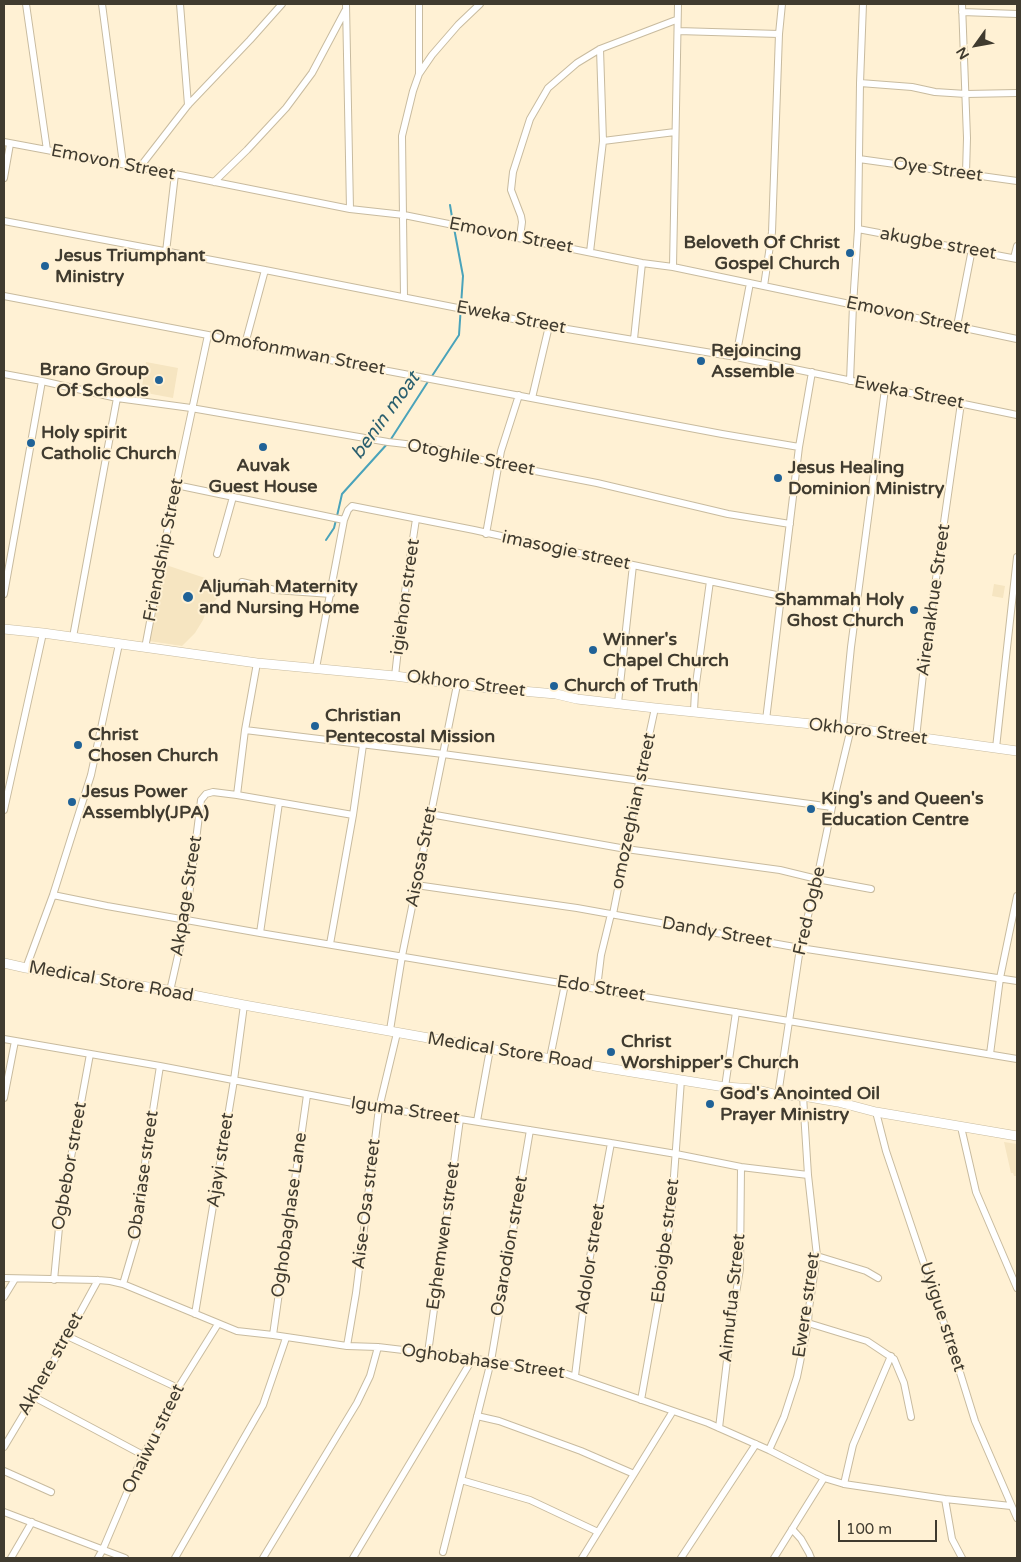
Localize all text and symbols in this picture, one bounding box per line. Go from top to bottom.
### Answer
north arrow [951,20,1001,70]
text: N [953,44,973,62]
street label: Emovon Street [49,140,177,186]
street label: Oye Street [892,153,984,187]
street label: Emovon Street [447,213,575,259]
street label: akugbe street [878,223,998,265]
place label: Beloveth Of Christ Gospel Church [684,232,840,274]
place label: Jesus Triumphant Ministry [55,245,205,288]
marker: Beloveth Of Christ Gospel Church [844,247,856,259]
marker: Jesus Triumphant Ministry [39,260,51,272]
street label: Emovon Street [844,292,972,340]
street label: Eweka Street [454,297,568,339]
street label: Omofonmwan Street [209,325,387,381]
place label: Rejoincing Assemble [711,340,801,382]
marker: Rejoincing Assemble [695,355,707,367]
place label: Brano Group Of Schools [40,359,149,402]
water label: benin moat [347,368,425,464]
street label: Eweka Street [852,372,966,414]
marker: Brano Group Of Schools [153,374,165,386]
place label: Holy spirit Catholic Church [41,422,177,464]
street label: Otoghile Street [405,435,537,481]
marker: Holy spirit Catholic Church [25,437,37,449]
marker: Auvak Guest House [257,441,269,453]
place label: Auvak Guest House [209,455,317,498]
place label: Jesus Healing Dominion Ministry [788,457,944,499]
marker: Jesus Healing Dominion Ministry [772,472,784,484]
street label: Friendship Street [139,476,189,624]
street label: Airenakhue Street [913,522,955,678]
street label: imasogie street [500,527,632,575]
street label: igiehon street [387,537,425,657]
place label: Aljumah Maternity and Nursing Home [199,576,359,618]
place label: Shammah Holy Ghost Church [775,589,904,632]
marker: Aljumah Maternity and Nursing Home [181,590,195,604]
marker: Shammah Holy Ghost Church [908,604,920,616]
place label: Winner's Chapel Church [603,629,729,672]
marker: Winner's Chapel Church [587,644,599,656]
street label: Okhoro Street [405,666,527,702]
place label: Church of Truth [564,675,698,697]
marker: Church of Truth [548,680,560,692]
place label: Christian Pentecostal Mission [325,705,495,748]
street label: Okhoro Street [807,714,929,750]
marker: Christian Pentecostal Mission [309,720,321,732]
place label: Christ Chosen Church [88,724,218,766]
street label: omozeghian street [607,731,661,891]
marker: Christ Chosen Church [72,739,84,751]
place label: Jesus Power Assembly(JPA) [82,781,209,824]
place label: King's and Queen's Education Centre [821,788,984,831]
marker: Jesus Power Assembly(JPA) [66,796,78,808]
marker: King's and Queen's Education Centre [805,803,817,815]
street label: Aisosa Stret [402,805,442,909]
street label: Akpage Street [167,834,207,958]
street label: Fred Ogbe [789,864,831,958]
street label: Dandy Street [660,913,774,953]
street label: Medical Store Road [27,957,195,1007]
street label: Edo Street [555,971,647,1007]
street label: Medical Store Road [426,1028,594,1076]
place label: Christ Worshipper's Church [621,1031,799,1074]
marker: Christ Worshipper's Church [605,1046,617,1058]
place label: God's Anointed Oil Prayer Ministry [720,1083,880,1126]
street label: Iguma Street [349,1093,461,1129]
marker: God's Anointed Oil Prayer Ministry [704,1098,716,1110]
street label: Ogbebor street [48,1100,92,1232]
street label: Obariase street [124,1109,164,1241]
street label: Ajayi street [203,1111,239,1209]
street label: Oghobaghase Lane [268,1131,312,1299]
street label: Aise-Osa street [348,1138,386,1270]
street label: Eghemwen street [423,1161,465,1311]
street label: Osarodion street [487,1174,533,1318]
street label: Eboigbe street [648,1178,684,1304]
street label: Adolor street [572,1202,610,1316]
street label: Aimufua Street [716,1233,750,1363]
street label: Ewere street [789,1251,825,1359]
street label: Uyigue street [914,1259,970,1375]
street label: Akhere street [14,1308,88,1420]
street label: Oghobahase Street [400,1340,566,1384]
street label: Onaiwu street [118,1381,190,1497]
scale bar [841,1510,940,1542]
text: 100 m [846,1520,892,1538]

